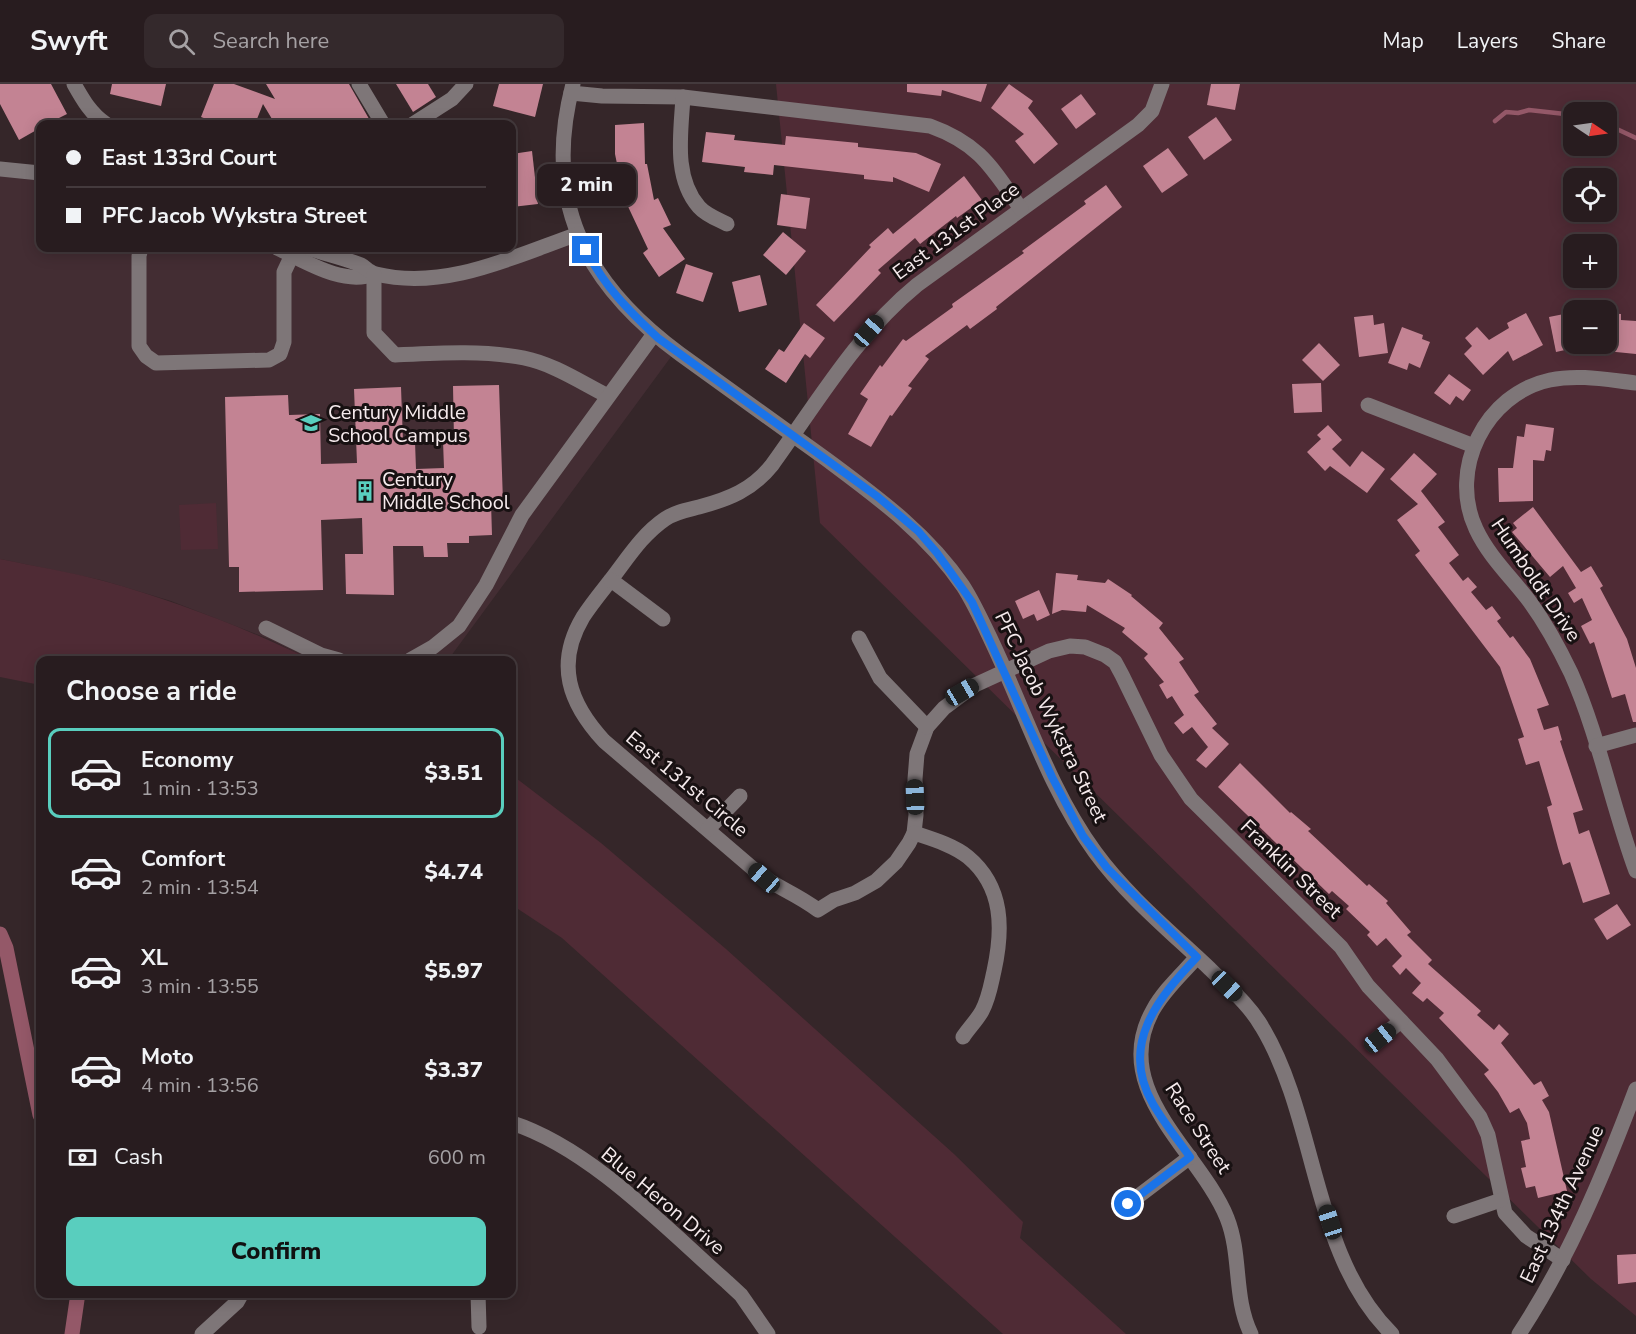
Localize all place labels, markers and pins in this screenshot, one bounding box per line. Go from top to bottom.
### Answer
place label: Century Middle School Campus [328,399,468,449]
school or university icon: Century Middle School Campus [299,411,323,435]
place label: Century Middle School [382,466,510,516]
building icon: Century Middle School [353,479,377,503]

